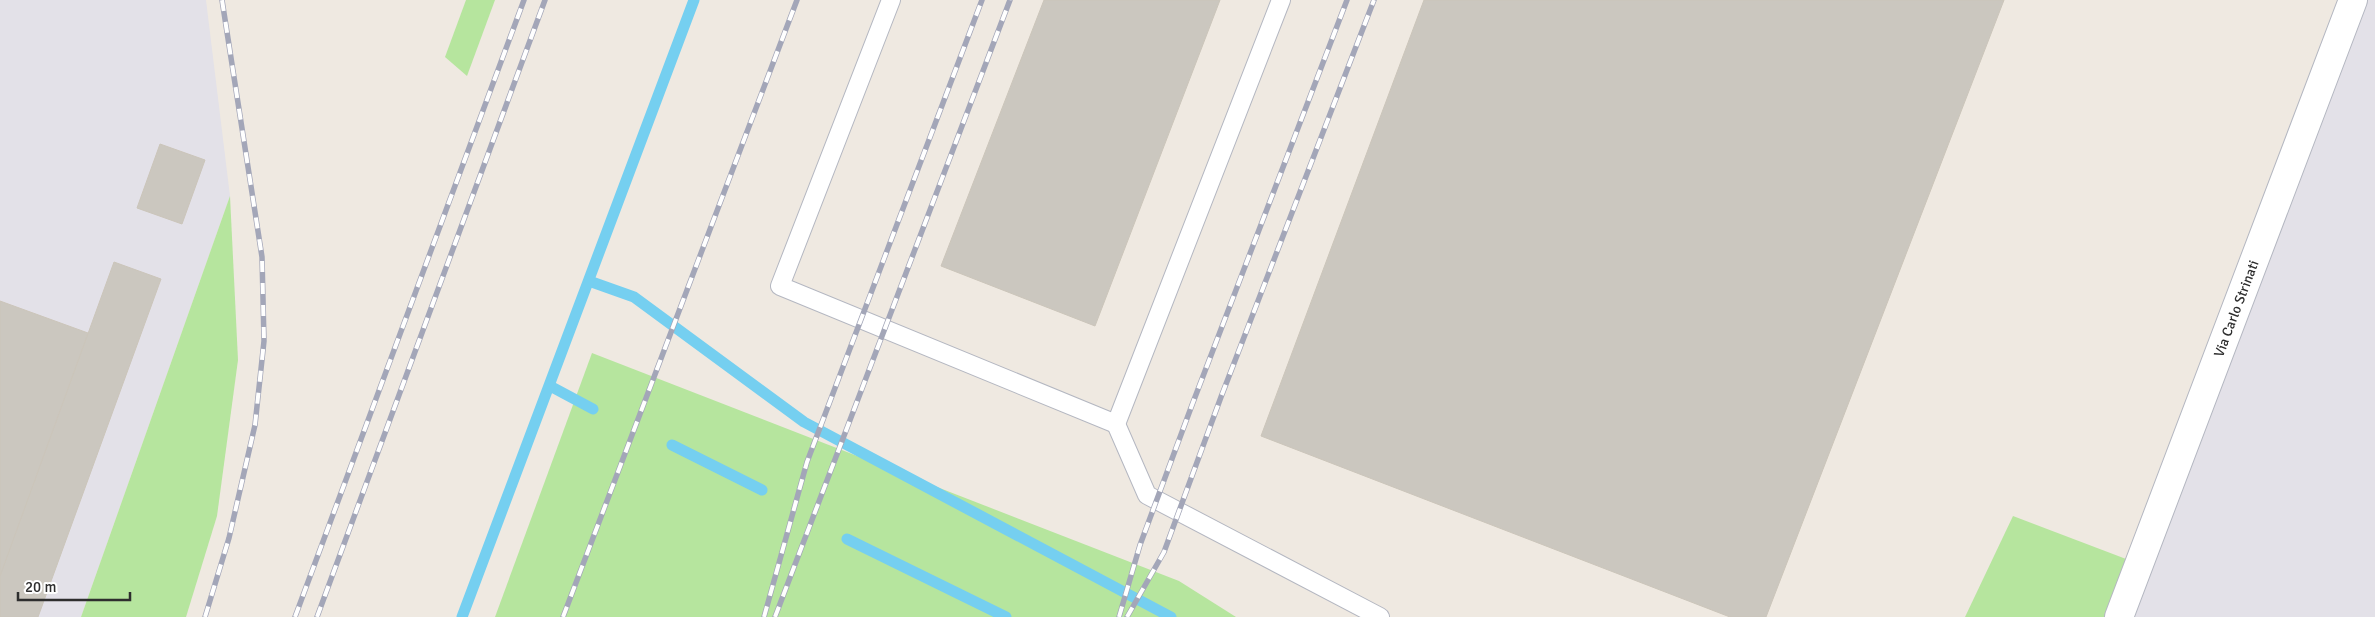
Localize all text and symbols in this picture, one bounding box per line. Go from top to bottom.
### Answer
street label: Via Carlo Strinati [2210,258,2263,359]
scale bar [18,570,130,602]
text: 20 m [25,578,56,596]

